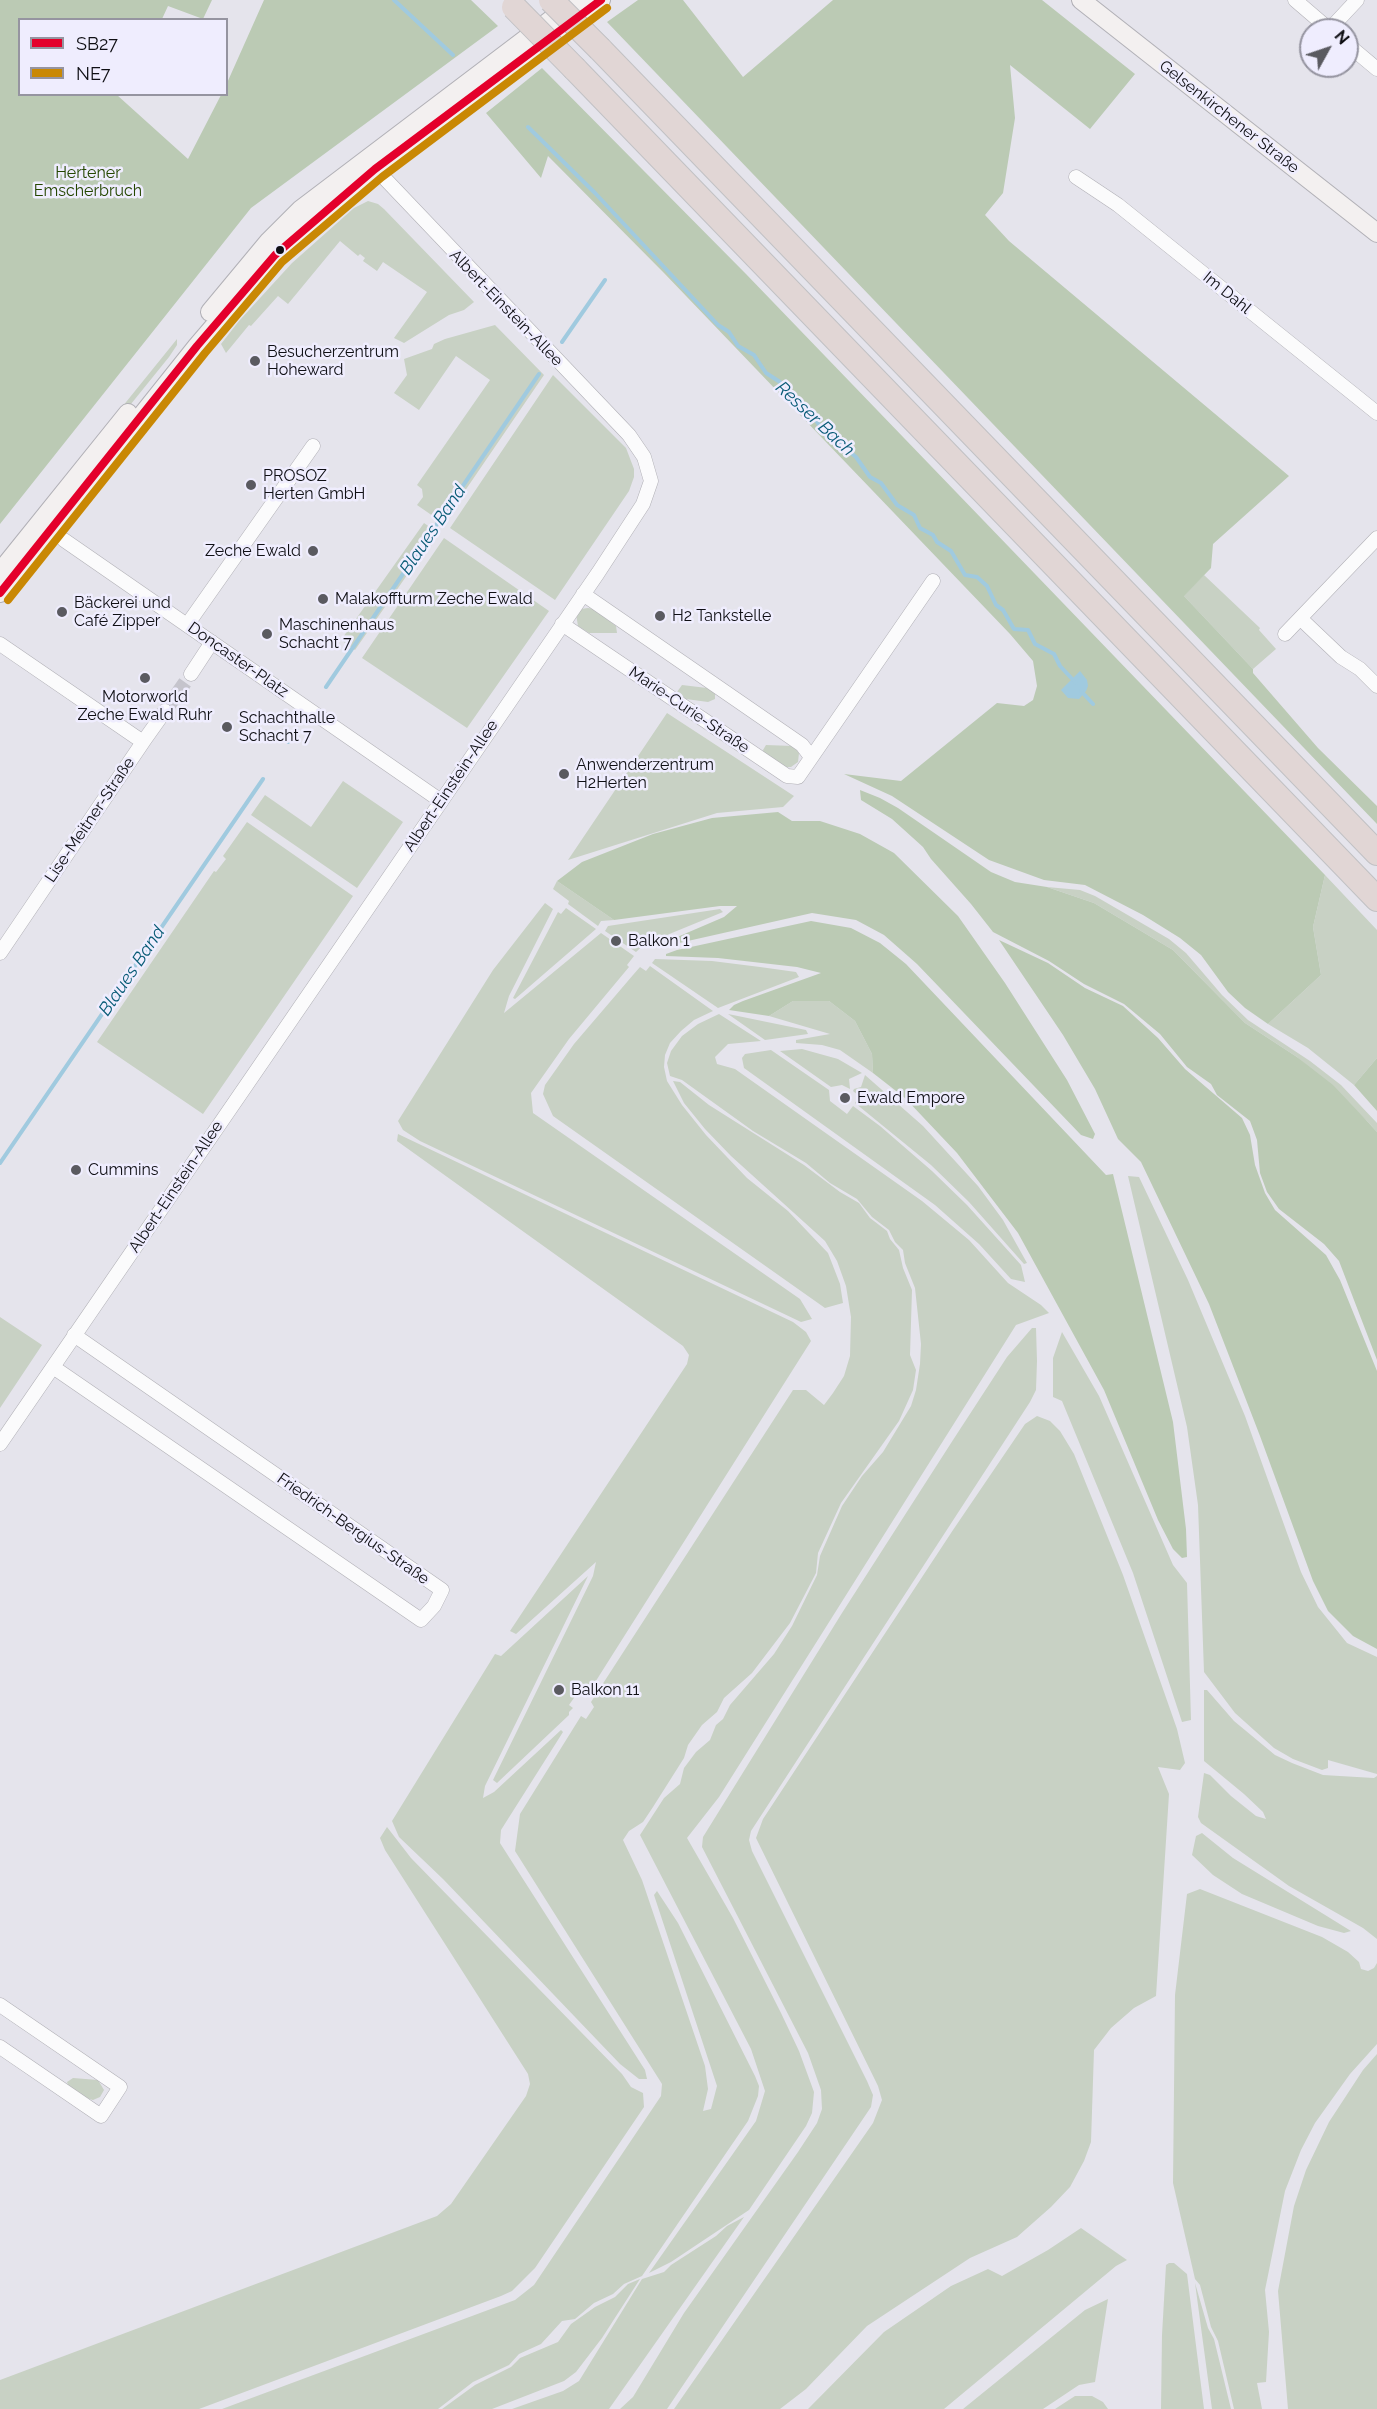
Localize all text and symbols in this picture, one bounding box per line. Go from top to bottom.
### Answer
legend [18,18,228,96]
north arrow [1299,18,1359,78]
text: N [1330,27,1353,48]
text: SB27 [76,33,118,54]
street label: Gelsenkirchener Straße [1155,56,1303,178]
text: NE7 [76,63,110,84]
park label: Hertener Emscherbruch [34,163,142,201]
unlabelled marker [274,244,286,256]
street label: Albert-Einstein-Allee [445,246,567,370]
street label: Im Dahl [1199,268,1255,318]
place label: Besucherzentrum Hoheward [267,342,399,380]
marker: Besucherzentrum Hoheward [248,354,262,368]
water label: Resser Bach [771,377,859,461]
place label: PROSOZ Herten GmbH [263,466,365,504]
marker: PROSOZ Herten GmbH [244,478,258,492]
water label: Blaues Band [395,481,471,579]
place label: Zeche Ewald [205,541,301,561]
marker: Zeche Ewald [306,544,320,558]
place label: Malakoffturm Zeche Ewald [335,589,533,609]
marker: Malakoffturm Zeche Ewald [316,592,330,606]
place label: Bäckerei und Café Zipper [74,593,171,631]
marker: Bäckerei und Café Zipper [55,605,69,619]
place label: H2 Tankstelle [672,606,771,626]
marker: H2 Tankstelle [653,609,667,623]
place label: Maschinenhaus Schacht 7 [279,615,394,653]
street label: Doncaster-Platz [184,618,292,702]
marker: Maschinenhaus Schacht 7 [260,627,274,641]
street label: Marie-Curie-Straße [625,663,753,757]
marker: Motorworld Zeche Ewald Ruhr [138,671,152,685]
place label: Motorworld Zeche Ewald Ruhr [78,687,212,725]
place label: Schachthalle Schacht 7 [239,708,335,746]
street label: Albert-Einstein-Allee [400,716,502,856]
marker: Schachthalle Schacht 7 [220,720,234,734]
street label: Lise-Meitner-Straße [41,754,139,886]
place label: Anwenderzentrum H2Herten [576,755,714,793]
marker: Anwenderzentrum H2Herten [557,767,571,781]
water label: Blaues Band [94,922,170,1020]
place label: Balkon 1 [628,931,690,951]
marker: Balkon 1 [609,934,623,948]
place label: Ewald Empore [857,1088,965,1108]
marker: Ewald Empore [838,1091,852,1105]
street label: Albert-Einstein-Allee [125,1117,227,1257]
place label: Cummins [88,1160,158,1180]
marker: Cummins [69,1163,83,1177]
street label: Friedrich-Bergius-Straße [273,1469,433,1589]
place label: Balkon 11 [571,1680,639,1700]
marker: Balkon 11 [552,1683,566,1697]

